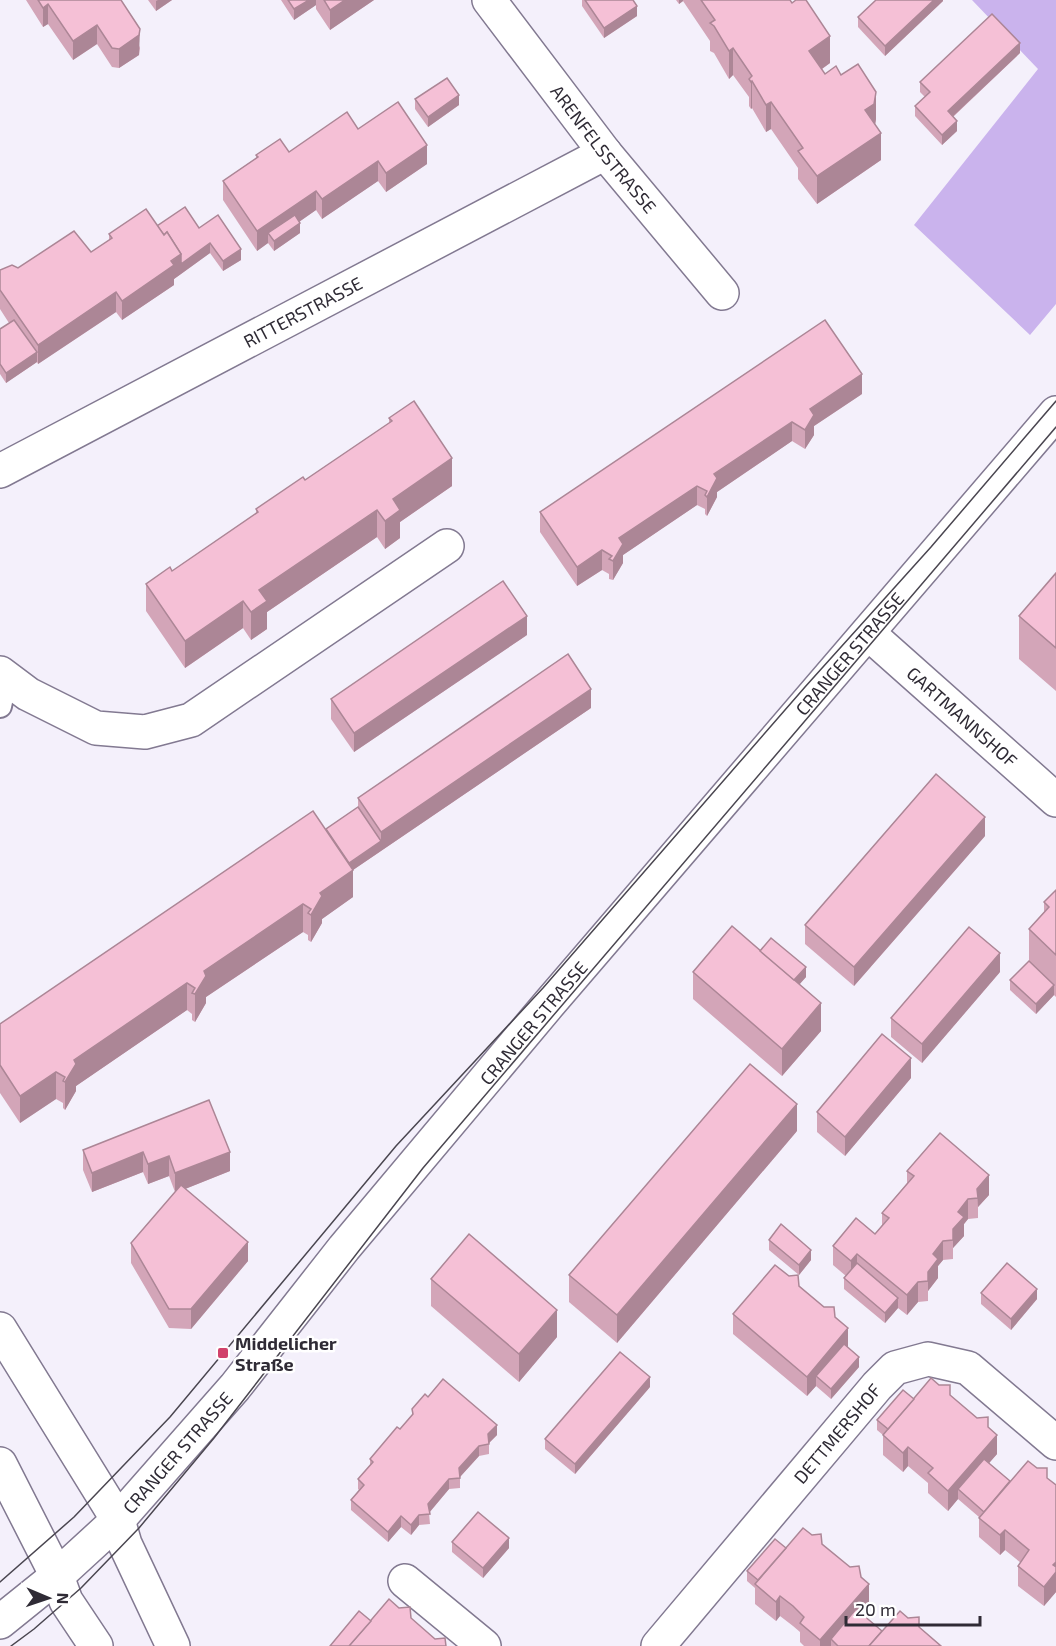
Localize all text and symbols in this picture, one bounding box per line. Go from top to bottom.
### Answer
street label: ARENFELSSTRASSE [546,80,661,217]
street label: RITTERSTRASSE [240,272,366,352]
street label: CRANGER STRASSE [791,588,908,720]
street label: GARTMANNSHOF [902,662,1022,772]
street label: CRANGER STRASSE [475,957,592,1089]
place label: Middelicher Straße [235,1332,337,1375]
marker: Middelicher Straße [216,1346,230,1360]
street label: DETTMERSHOF [789,1379,886,1488]
street label: CRANGER STRASSE [118,1387,237,1518]
north arrow [18,1568,78,1628]
scale bar [846,1589,980,1627]
text: N [54,1592,73,1605]
text: 20 m [855,1598,896,1620]

